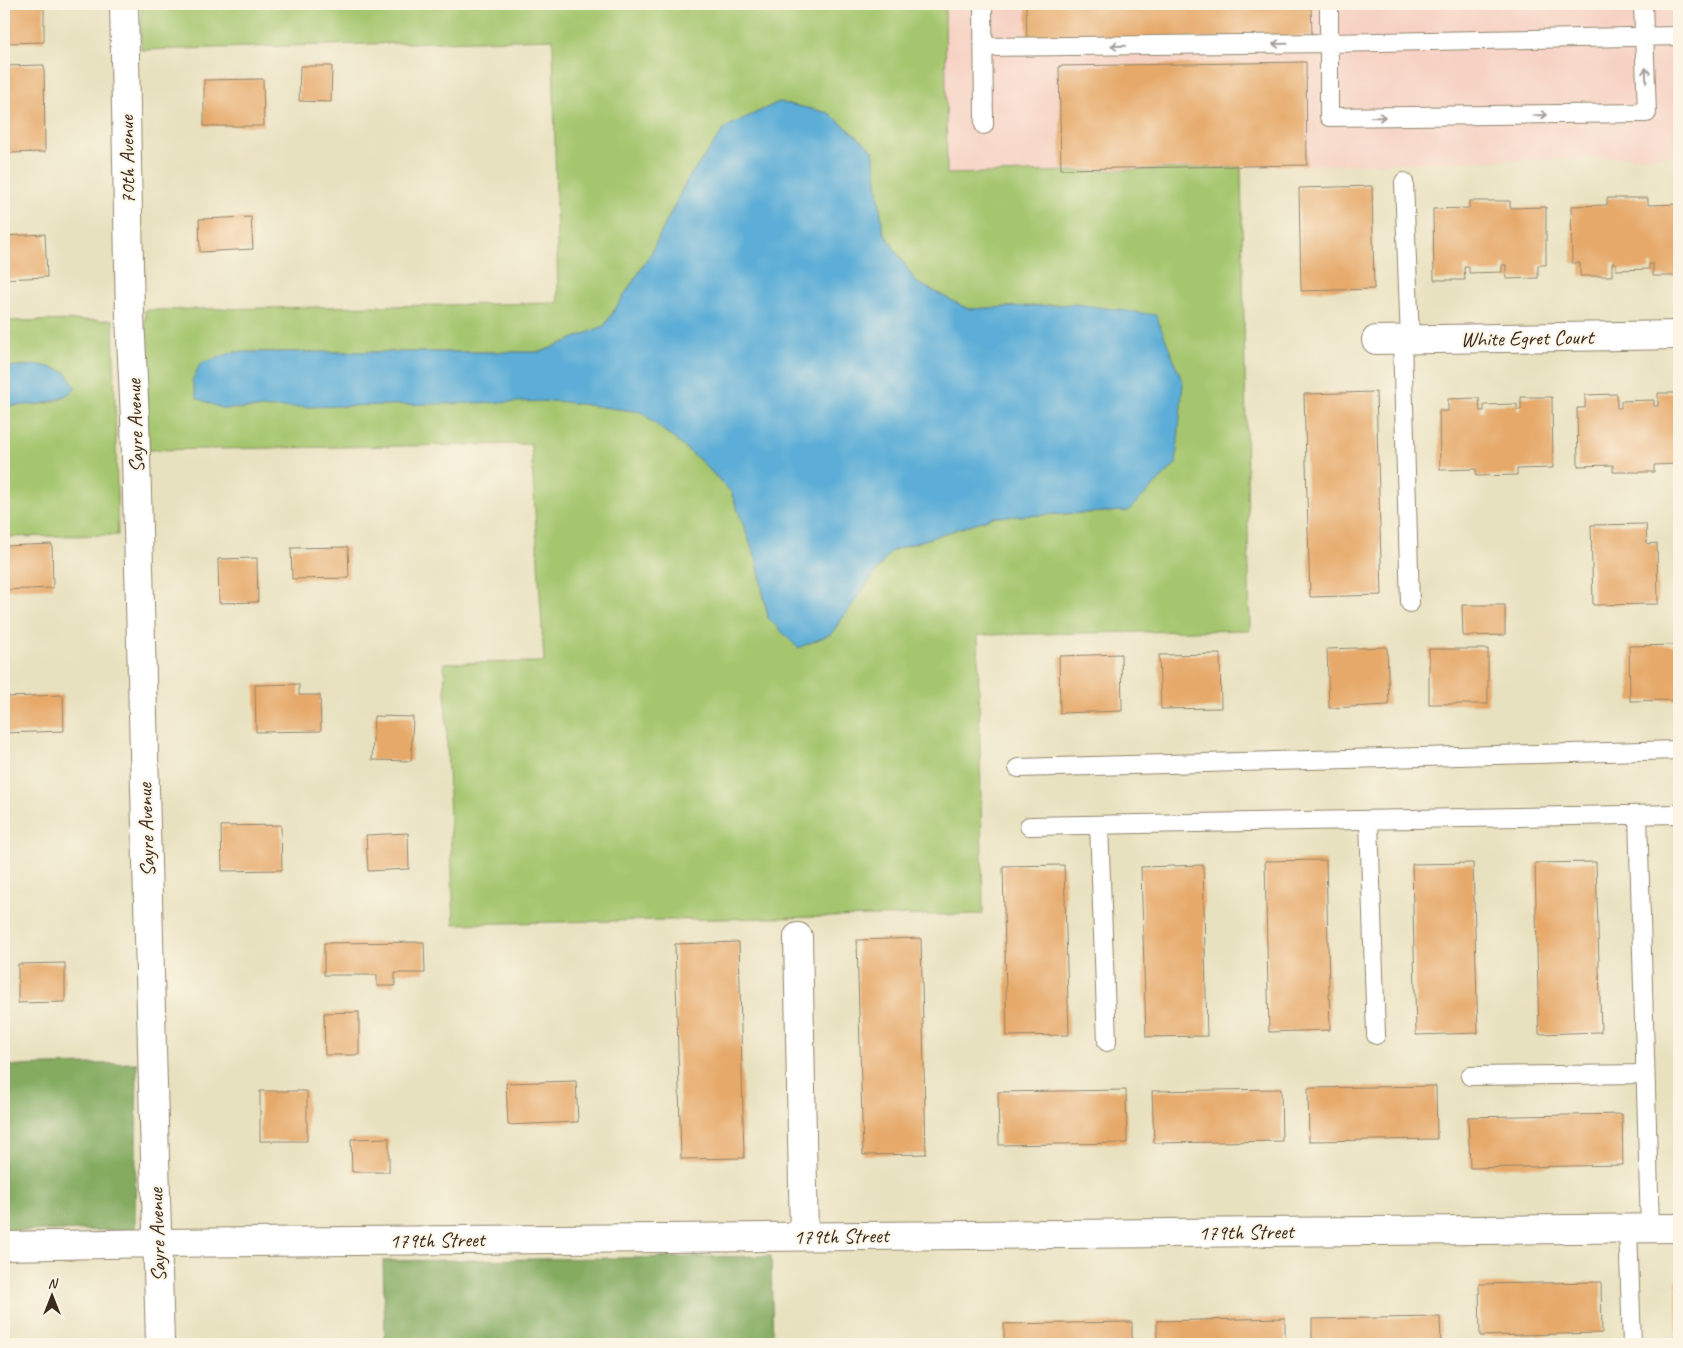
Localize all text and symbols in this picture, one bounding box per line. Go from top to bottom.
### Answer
one-way arrow [1273,39,1289,49]
one-way arrow [1110,41,1126,51]
one-way arrow [1641,67,1650,83]
one-way arrow [1532,110,1548,120]
one-way arrow [1370,112,1386,122]
street label: 70th Avenue [113,114,141,205]
street label: White Egret Court [1460,324,1596,352]
street label: Sayre Avenue [120,378,150,473]
street label: Sayre Avenue [131,782,161,877]
street label: Sayre Avenue [142,1187,172,1282]
street label: 179th Street [1198,1218,1296,1246]
street label: 179th Street [793,1222,891,1250]
street label: 179th Street [389,1226,487,1254]
north arrow [28,1270,78,1320]
text: N [48,1275,59,1292]

